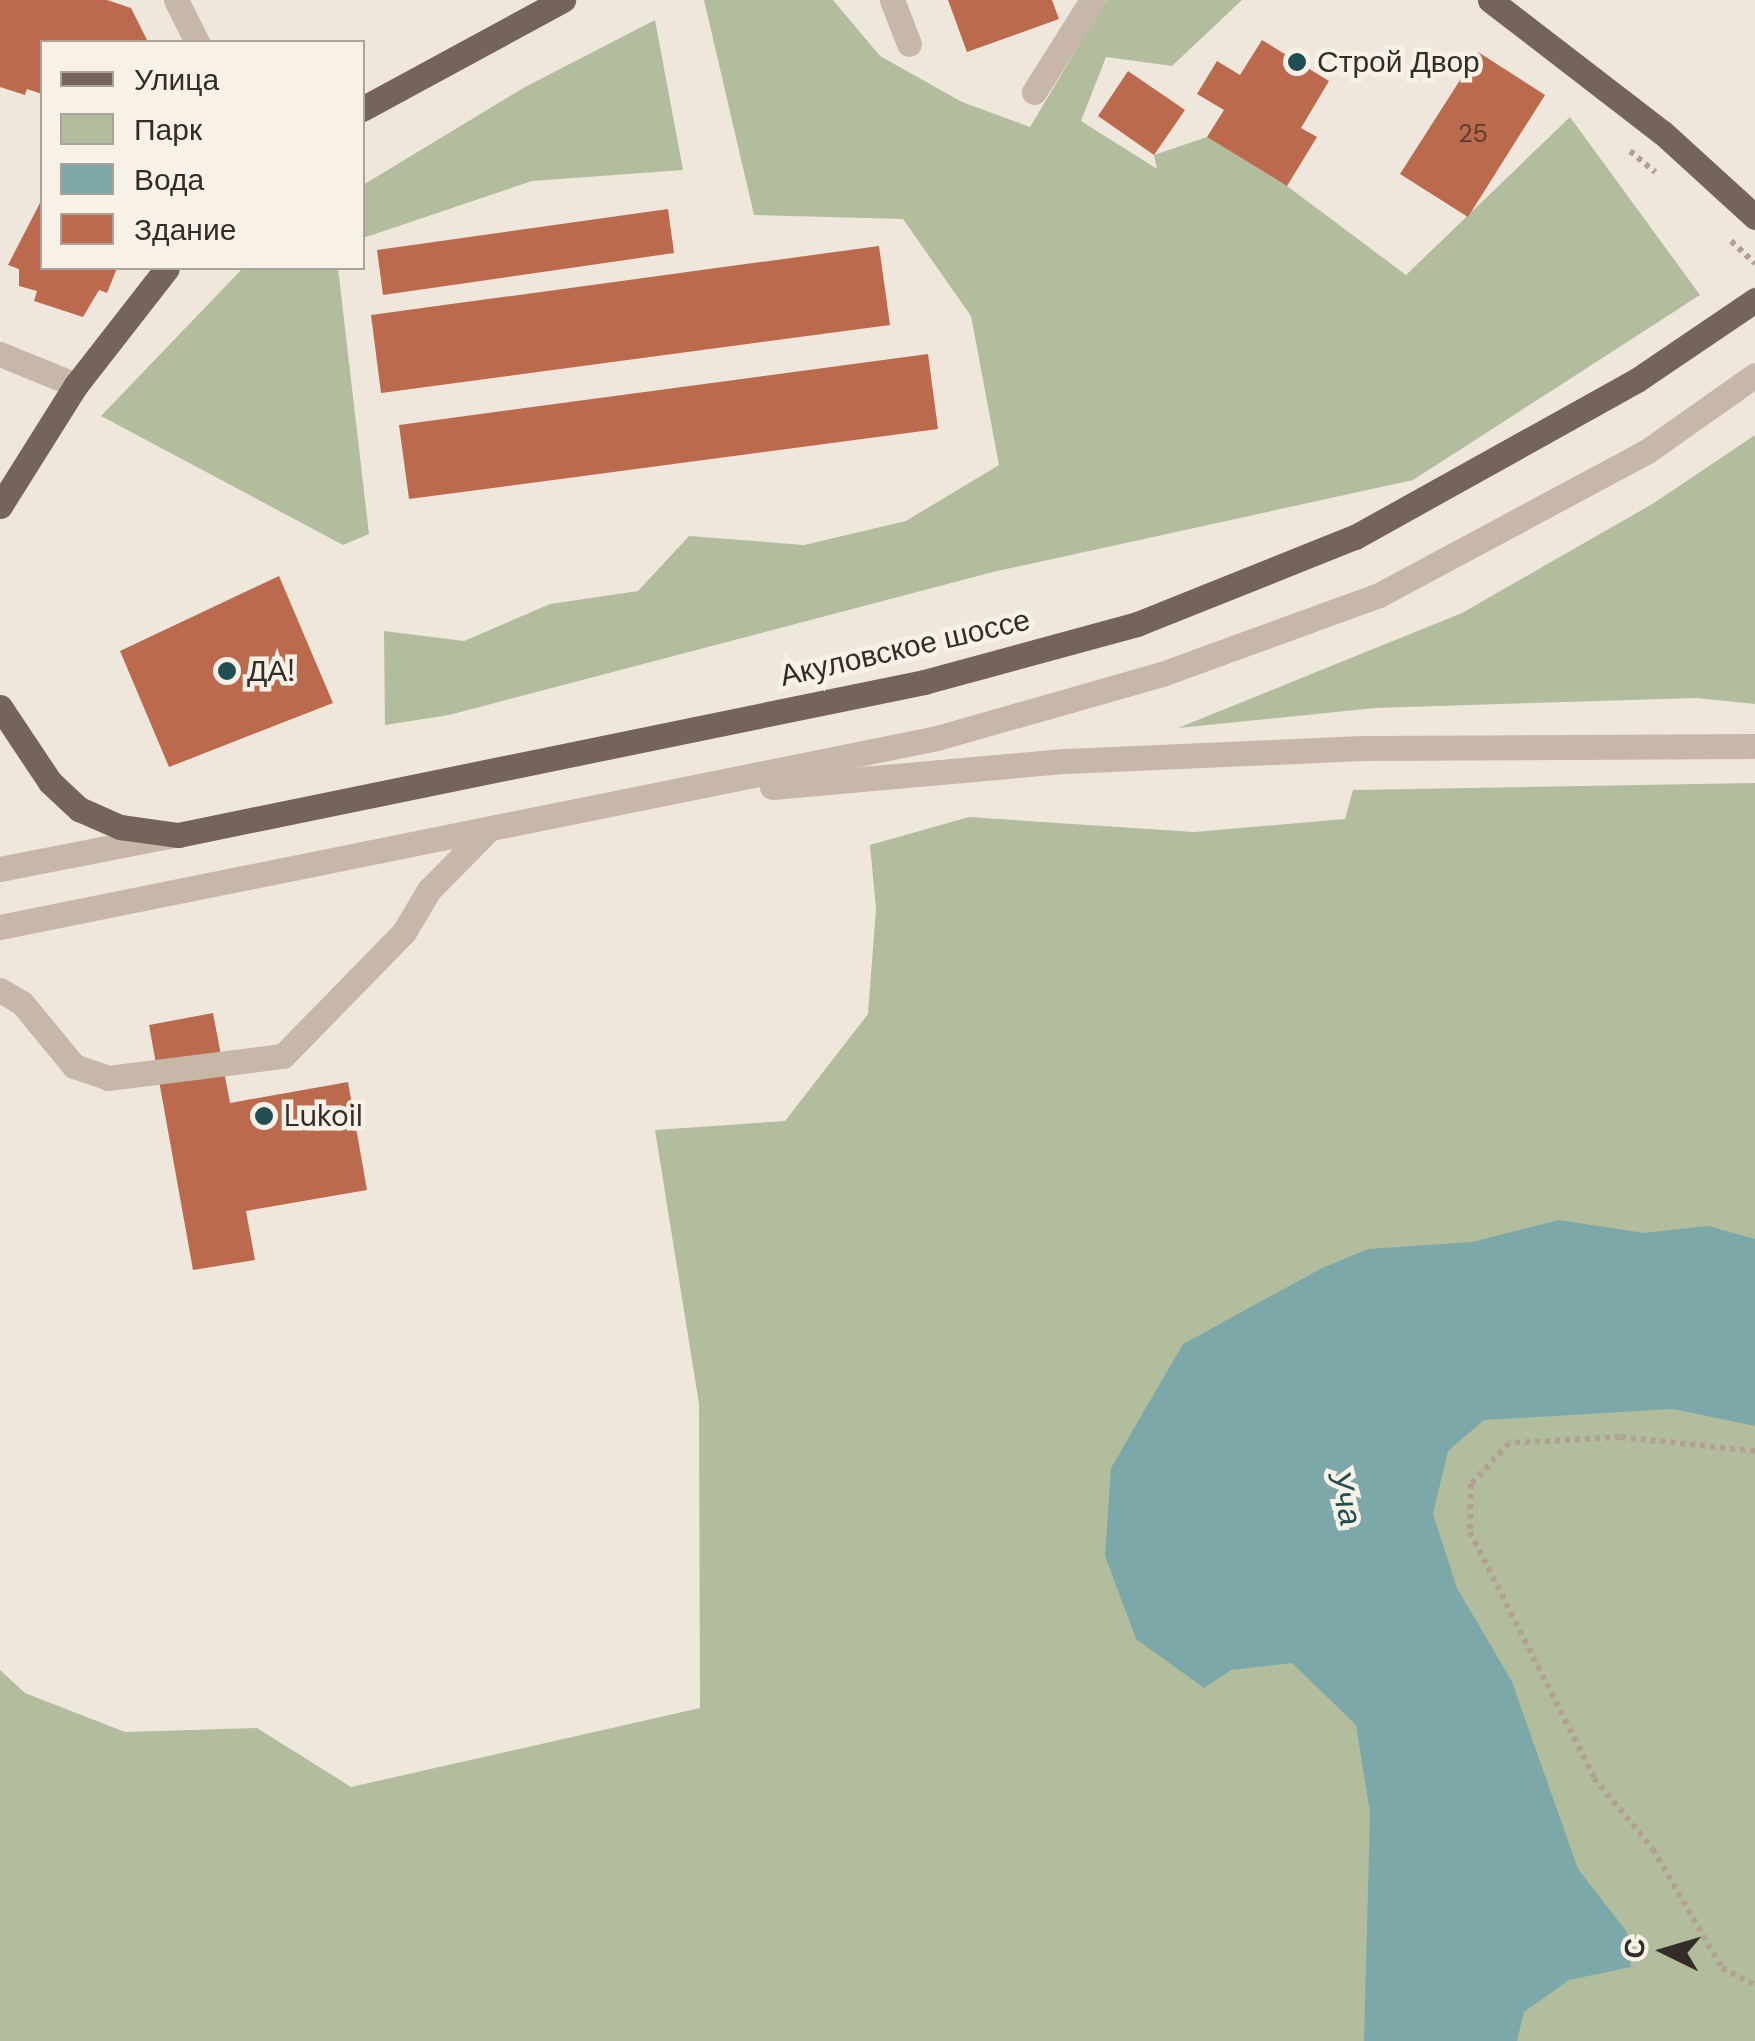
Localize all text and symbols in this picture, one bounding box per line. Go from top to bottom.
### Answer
legend [40,40,365,270]
place label: Строй Двор [1317,44,1480,80]
marker: Строй Двор [1286,51,1308,73]
text: Улица [134,60,219,99]
text: Парк [134,110,202,149]
house number: 25 [1458,119,1488,149]
text: Вода [134,160,204,199]
text: Здание [134,210,236,249]
street label: Акуловское шоссе [777,602,1033,694]
place label: ДА! [247,653,295,689]
marker: ДА! [216,660,238,682]
place label: Lukoil [284,1098,363,1134]
marker: Lukoil [253,1105,275,1127]
water label: Уча [1320,1467,1370,1529]
north arrow [1615,1901,1715,2001]
text: С [1615,1937,1654,1960]

